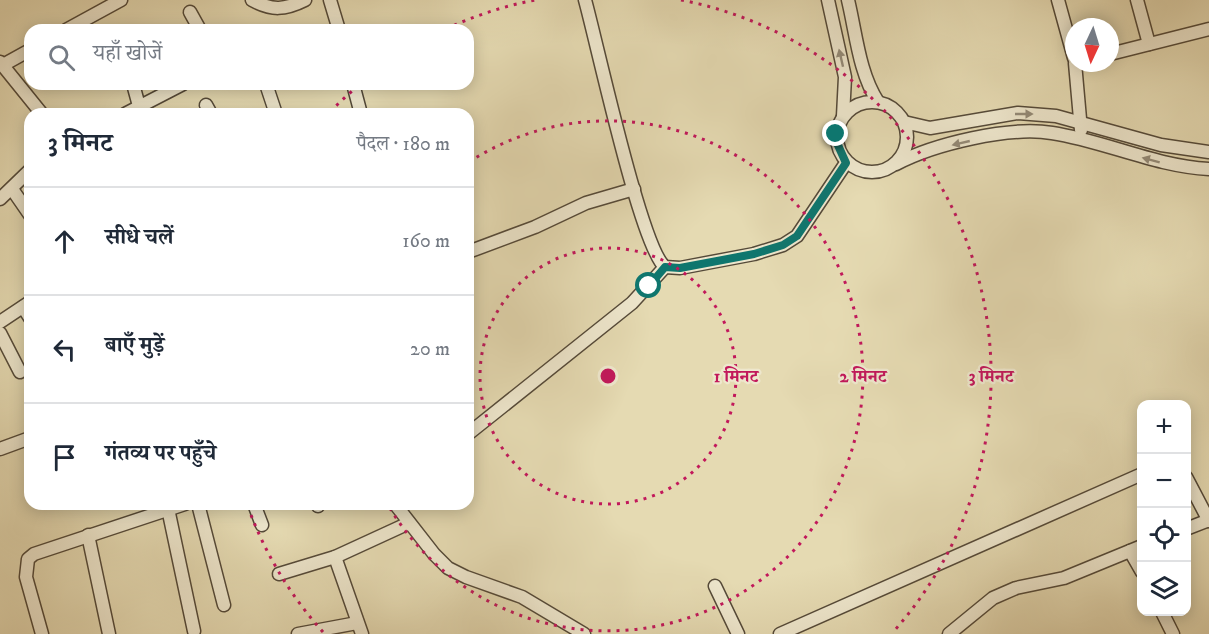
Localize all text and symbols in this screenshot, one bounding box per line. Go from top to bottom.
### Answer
north arrow [1065,18,1119,72]
search box [24,24,474,90]
text: यहाँ खोजें [93,40,162,67]
icon: search [45,41,78,74]
one-way arrow [836,49,846,68]
one-way arrow [1015,110,1034,119]
route end [822,120,848,146]
text: 3 मिनट [48,127,113,160]
text: पैदल · 180 m [356,132,450,157]
one-way arrow [952,138,971,148]
one-way arrow [1142,155,1160,164]
text: सीधे चलें [105,224,174,251]
icon: ahead [48,225,81,258]
text: 160 m [402,229,450,254]
route start [635,272,661,298]
text: बाएँ मुड़ें [105,332,164,359]
icon: left [48,333,81,366]
text: 20 m [410,337,450,362]
centre of rings [598,366,618,386]
text: 1 मिनट [714,366,760,388]
text: 2 मिनट [840,366,888,388]
text: 3 मिनट [969,366,1015,388]
map controls [1137,400,1191,616]
button: + [1137,400,1191,454]
text: गंतव्य पर पहुँचे [105,440,216,467]
icon: arrive [48,441,81,474]
button: − [1137,454,1191,508]
button: locate [1137,508,1191,562]
button: layers [1137,562,1191,616]

